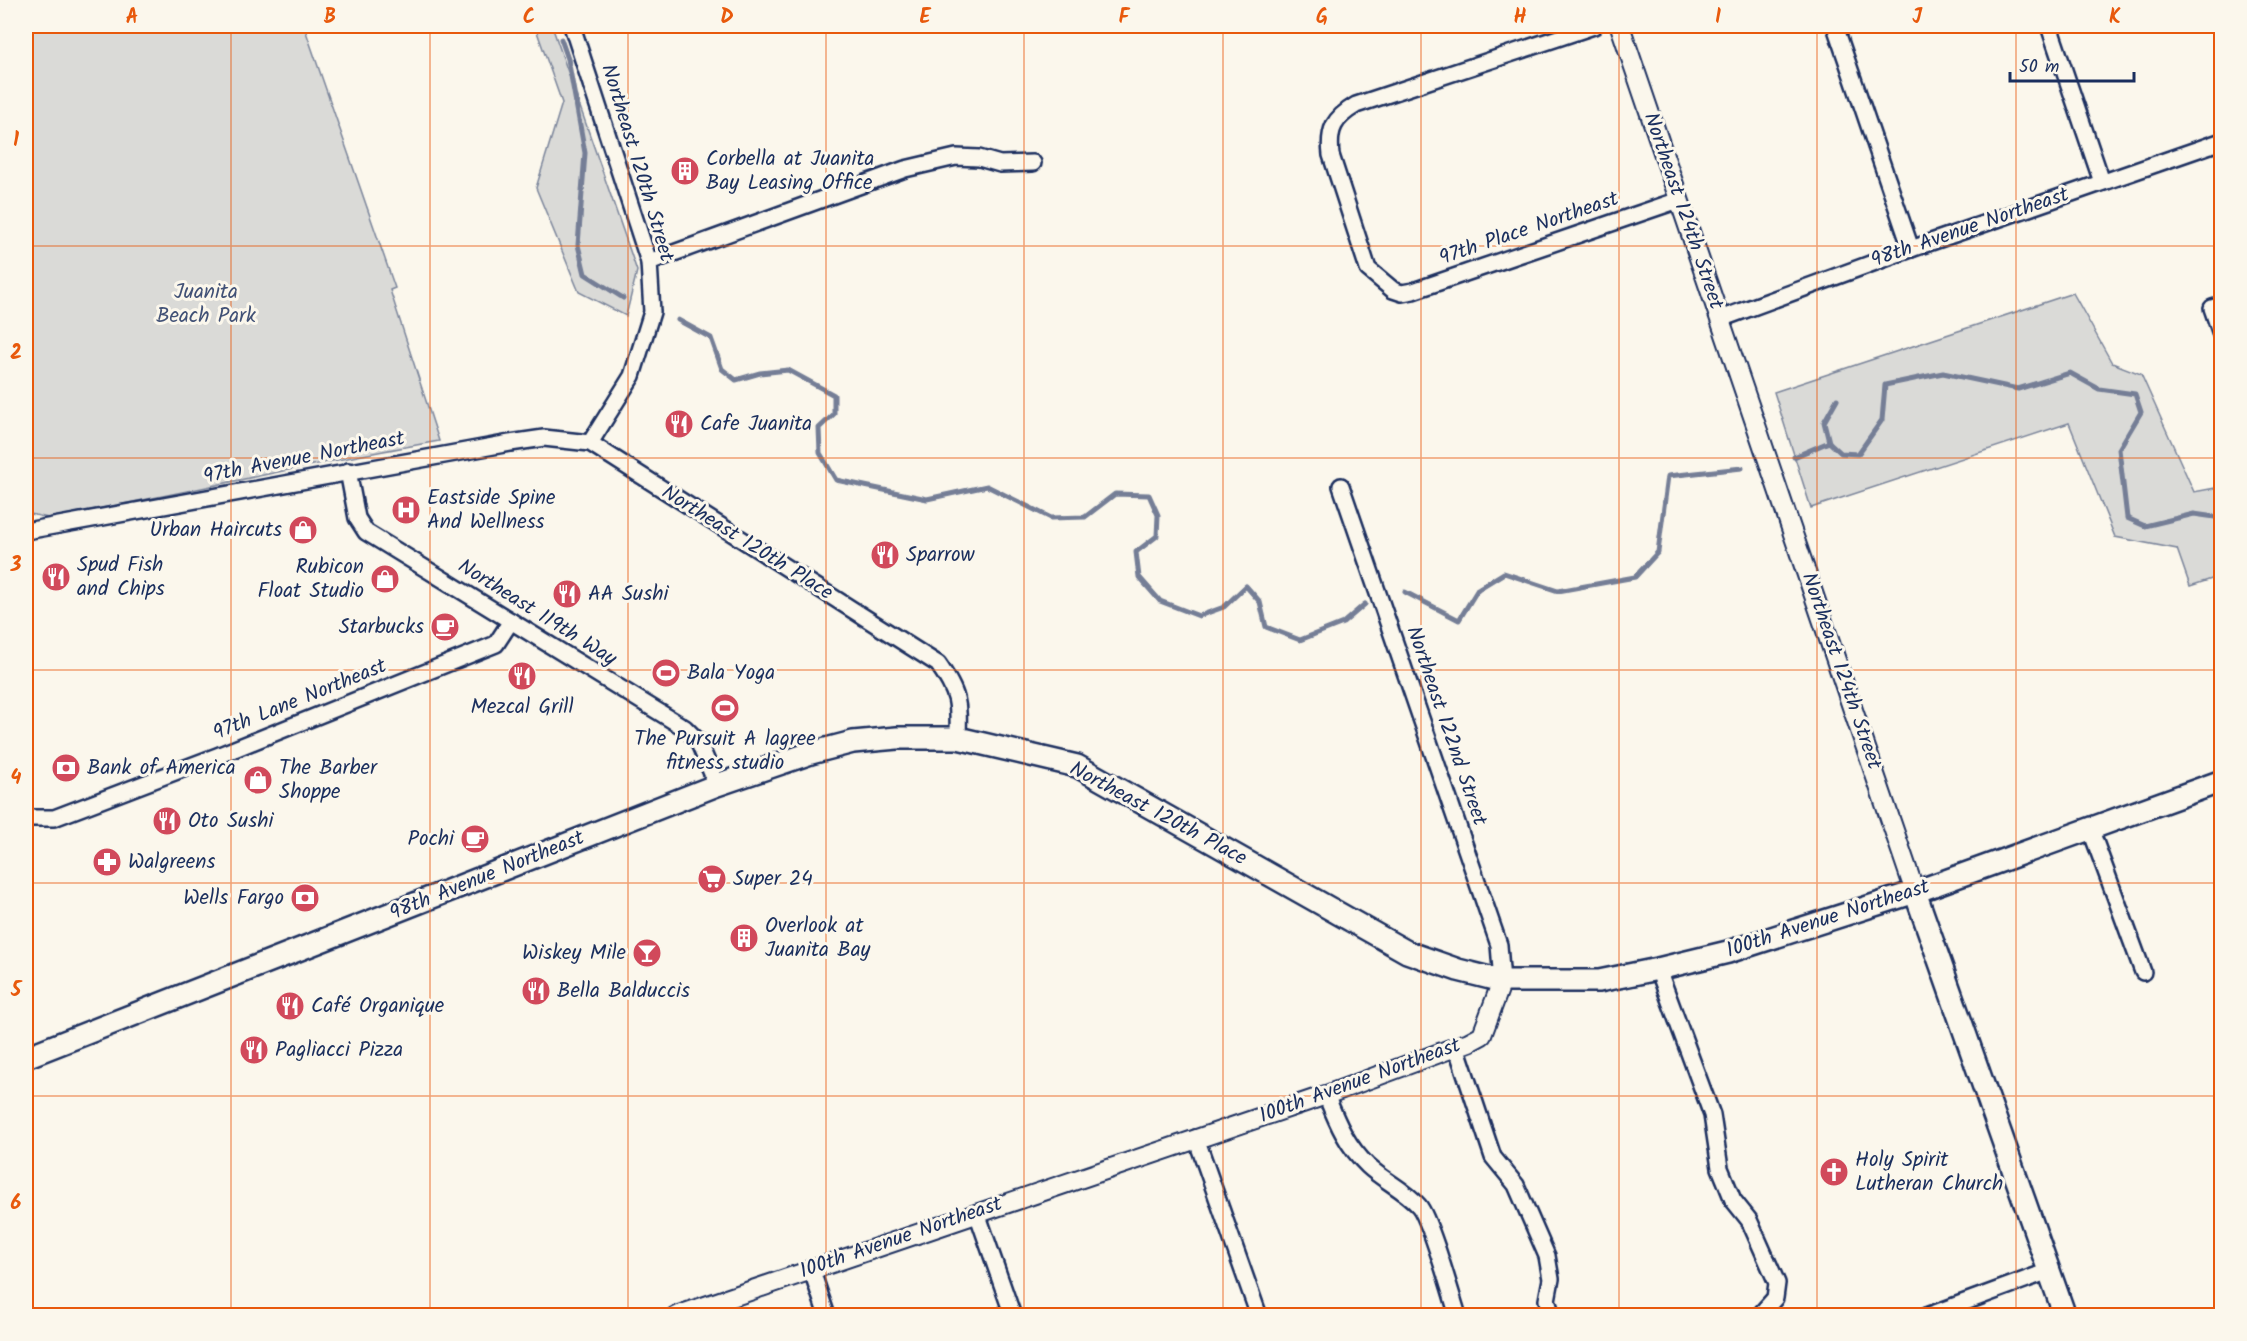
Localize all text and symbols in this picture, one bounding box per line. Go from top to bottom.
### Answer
text: A [126,2,138,34]
text: B [324,2,336,34]
text: C [523,2,535,34]
text: D [720,2,734,34]
text: E [919,2,931,34]
text: F [1119,2,1131,34]
text: G [1316,2,1328,34]
text: H [1513,2,1527,34]
text: I [1715,2,1721,34]
text: J [1912,2,1923,34]
text: K [2109,2,2121,34]
scale bar [2010,45,2134,83]
text: 50 m [2019,53,2059,82]
street label: Northeast 120th Street [591,60,683,267]
street label: Northeast 124th Street [1634,108,1732,315]
text: 1 [13,125,19,157]
place label: Corbella at Juanita Bay Leasing Office [706,143,874,200]
building icon: Corbella at Juanita Bay Leasing Office [669,155,701,187]
street label: 98th Avenue Northeast [1867,178,2074,277]
street label: 97th Place Northeast [1435,183,1624,275]
park label: Juanita Beach Park [156,276,256,333]
text: 2 [10,338,22,370]
restaurant icon: Cafe Juanita [663,408,695,440]
place label: Cafe Juanita [700,408,812,441]
street label: 97th Avenue Northeast [201,422,408,494]
street label: Northeast 120th Place [655,477,840,610]
place label: Eastside Spine And Wellness [427,482,556,539]
hospital icon: Eastside Spine And Wellness [390,494,422,526]
place label: Urban Haircuts [150,514,282,547]
shop icon: Urban Haircuts [287,514,319,546]
restaurant icon: Sparrow [869,539,901,571]
place label: Sparrow [906,539,975,572]
place label: Spud Fish and Chips [77,549,165,606]
text: 3 [10,550,22,582]
place label: Rubicon Float Studio [258,551,364,608]
street label: Northeast 119th Way [451,551,623,675]
restaurant icon: Spud Fish and Chips [40,561,72,593]
shop icon: Rubicon Float Studio [369,563,401,595]
street label: Northeast 124th Street [1792,568,1890,775]
restaurant icon: AA Sushi [551,578,583,610]
place label: AA Sushi [588,578,669,611]
place label: Starbucks [339,611,424,644]
cafe icon: Starbucks [429,611,461,643]
street label: Northeast 122nd Street [1396,622,1496,831]
street label: 97th Lane Northeast [208,650,393,750]
sports icon: Bala Yoga [650,657,682,689]
place label: Bala Yoga [687,657,775,690]
restaurant icon: Mezcal Grill [506,660,538,692]
place label: Mezcal Grill [470,691,574,724]
sports icon: The Pursuit A lagree fitness studio [709,692,741,724]
place label: The Pursuit A lagree fitness studio [634,723,816,780]
bank icon: Bank of America [50,752,82,784]
place label: Bank of America [87,752,236,785]
place label: The Barber Shoppe [279,752,378,809]
street label: Northeast 120th Place [1063,753,1253,875]
text: 4 [11,763,22,795]
shop icon: The Barber Shoppe [242,764,274,796]
restaurant icon: Oto Sushi [151,805,183,837]
place label: Oto Sushi [188,805,274,838]
street label: 98th Avenue Northeast [385,822,590,930]
place label: Pochi [407,823,455,856]
cafe icon: Pochi [459,823,491,855]
pharmacy icon: Walgreens [91,846,123,878]
place label: Walgreens [128,846,215,879]
supermarket icon: Super 24 [696,863,728,895]
place label: Super 24 [733,863,813,896]
street label: 100th Avenue Northeast [1722,870,1935,967]
place label: Wells Fargo [183,882,284,915]
bank icon: Wells Fargo [289,882,321,914]
place label: Overlook at Juanita Bay [765,910,871,967]
building icon: Overlook at Juanita Bay [728,922,760,954]
place label: Wiskey Mile [522,937,627,970]
bar icon: Wiskey Mile [631,937,663,969]
text: 5 [10,975,23,1007]
restaurant icon: Bella Balduccis [520,975,552,1007]
place label: Bella Balduccis [557,975,690,1008]
restaurant icon: Café Organique [274,990,306,1022]
place label: Café Organique [311,990,445,1023]
street label: 100th Avenue Northeast [1255,1029,1466,1133]
restaurant icon: Pagliacci Pizza [238,1034,270,1066]
place label: Pagliacci Pizza [275,1034,403,1067]
place label: Holy Spirit Lutheran Church [1855,1144,2003,1201]
church icon: Holy Spirit Lutheran Church [1818,1156,1850,1188]
text: 6 [11,1188,22,1220]
street label: 100th Avenue Northeast [795,1188,1007,1288]

